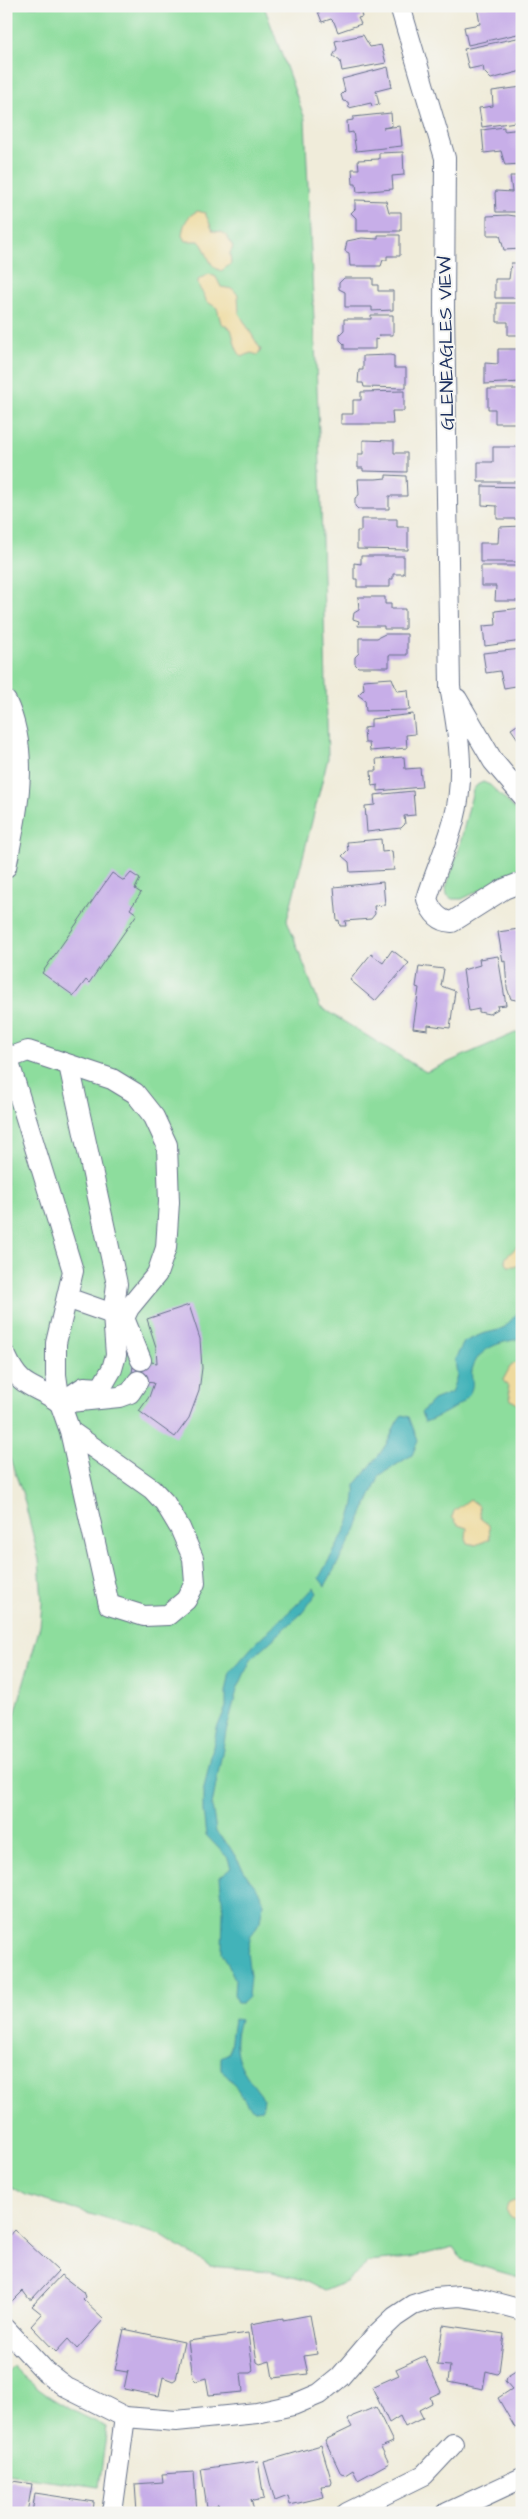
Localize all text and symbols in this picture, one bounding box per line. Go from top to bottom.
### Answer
street label: GLENEAGLES VIEW [431,256,462,430]

